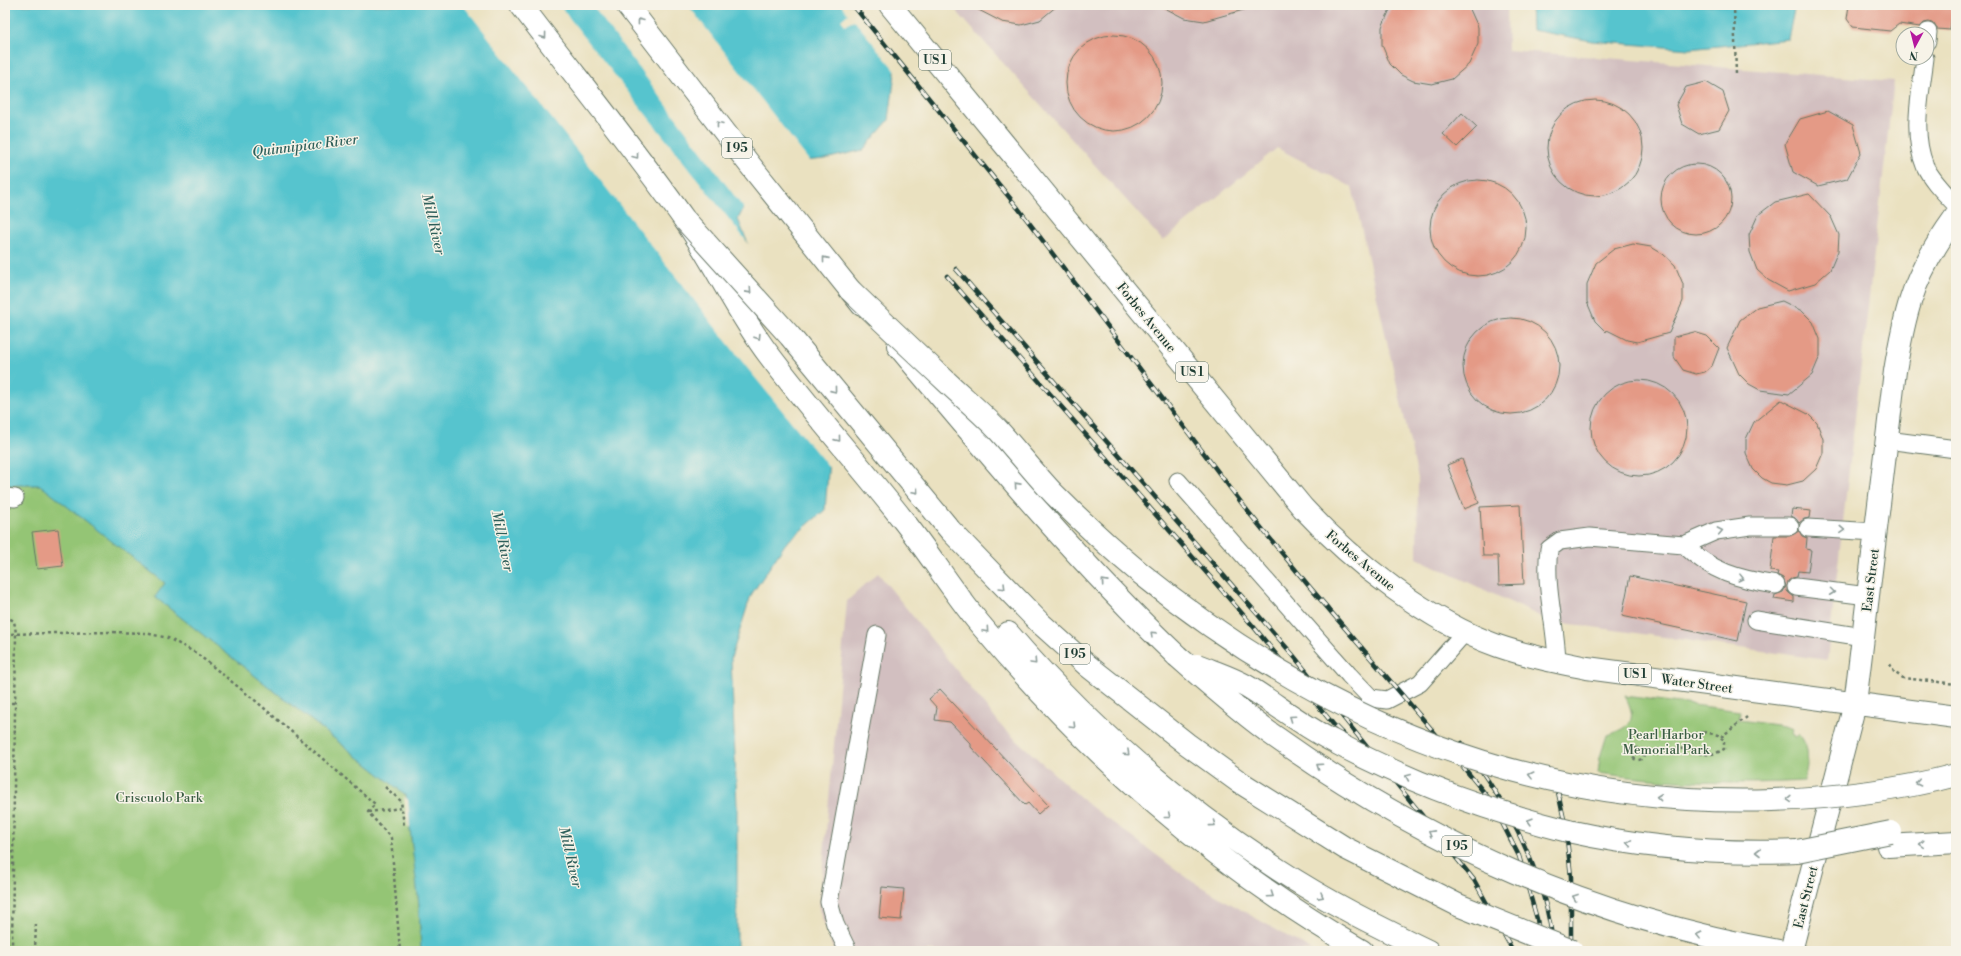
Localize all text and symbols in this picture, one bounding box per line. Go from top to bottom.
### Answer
one-way arrow [637,19,644,26]
north arrow [1895,26,1935,66]
one-way arrow [539,32,547,39]
text: N [1908,47,1919,62]
road number: US 1 [919,50,951,70]
one-way arrow [717,122,724,129]
water label: Quinnipiac River [251,130,360,161]
road number: I 95 [722,138,752,158]
one-way arrow [631,151,638,158]
water label: Mill River [417,192,449,258]
one-way arrow [823,257,830,264]
street label: Forbes Avenue [1113,279,1180,356]
one-way arrow [745,286,752,294]
one-way arrow [753,333,760,340]
road number: US 1 [1176,362,1208,382]
one-way arrow [829,385,836,392]
one-way arrow [833,435,840,442]
one-way arrow [1014,482,1022,490]
one-way arrow [911,486,918,493]
water label: Mill River [487,509,518,575]
one-way arrow [1839,525,1845,534]
street label: Forbes Avenue [1322,527,1399,595]
one-way arrow [1717,527,1723,535]
street label: East Street [1859,547,1883,613]
one-way arrow [1737,573,1744,582]
one-way arrow [1101,579,1108,587]
one-way arrow [998,582,1006,590]
one-way arrow [1829,587,1835,596]
one-way arrow [981,625,988,633]
one-way arrow [1150,631,1158,638]
road number: I 95 [1060,644,1090,664]
one-way arrow [1030,658,1037,665]
road number: US 1 [1619,664,1651,684]
street label: Water Street [1659,671,1734,697]
one-way arrow [1290,716,1297,723]
one-way arrow [1068,721,1076,729]
park label: Pearl Harbor Memorial Park [1622,727,1711,758]
one-way arrow [1122,749,1130,756]
one-way arrow [1316,763,1323,771]
one-way arrow [1528,772,1534,780]
one-way arrow [1404,774,1411,782]
one-way arrow [1915,779,1921,787]
park label: Criscuolo Park [116,790,204,806]
one-way arrow [1656,792,1662,801]
one-way arrow [1786,795,1792,803]
one-way arrow [1163,811,1170,818]
one-way arrow [1527,817,1534,826]
one-way arrow [1208,819,1215,826]
water label: Mill River [554,825,586,891]
one-way arrow [1428,830,1435,837]
road number: I 95 [1442,836,1472,856]
one-way arrow [1626,839,1632,848]
one-way arrow [1919,840,1925,849]
one-way arrow [1755,848,1761,856]
street label: East Street [1790,864,1822,930]
one-way arrow [1267,890,1274,897]
one-way arrow [1317,891,1324,898]
one-way arrow [1572,893,1579,901]
one-way arrow [1696,931,1702,939]

